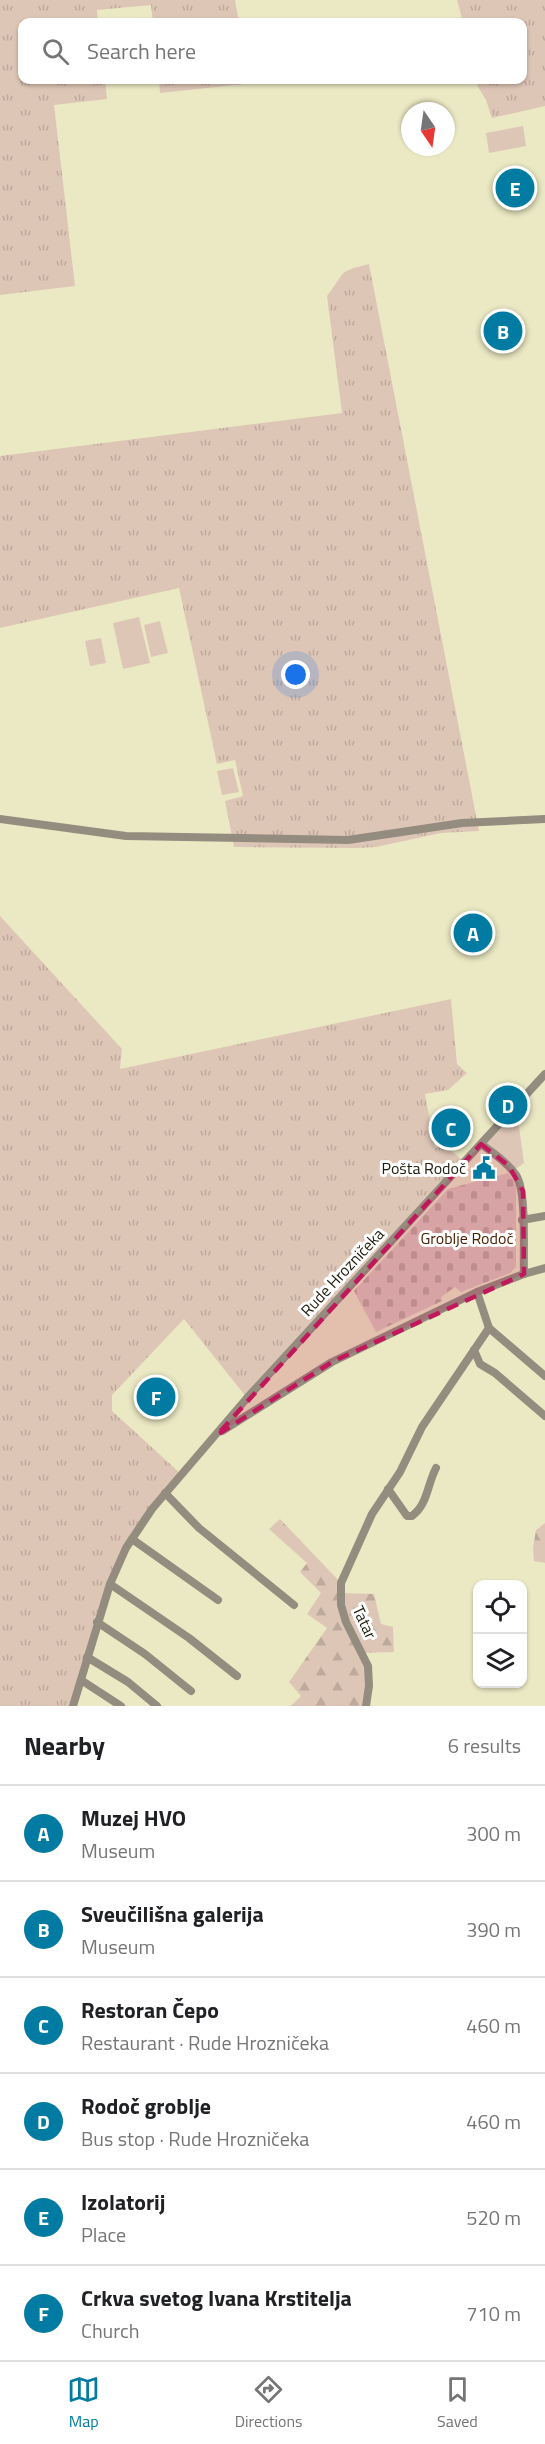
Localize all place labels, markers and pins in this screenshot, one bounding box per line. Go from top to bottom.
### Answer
pin: E [496,166,534,210]
pin: B [484,308,522,354]
pin: A [454,910,492,956]
pin: D [488,1082,528,1128]
pin: C [432,1106,470,1150]
public building icon: Pošta Rodoč [471,1155,497,1181]
place label: Pošta Rodoč [381,1156,466,1180]
pin: F [136,1374,176,1420]

